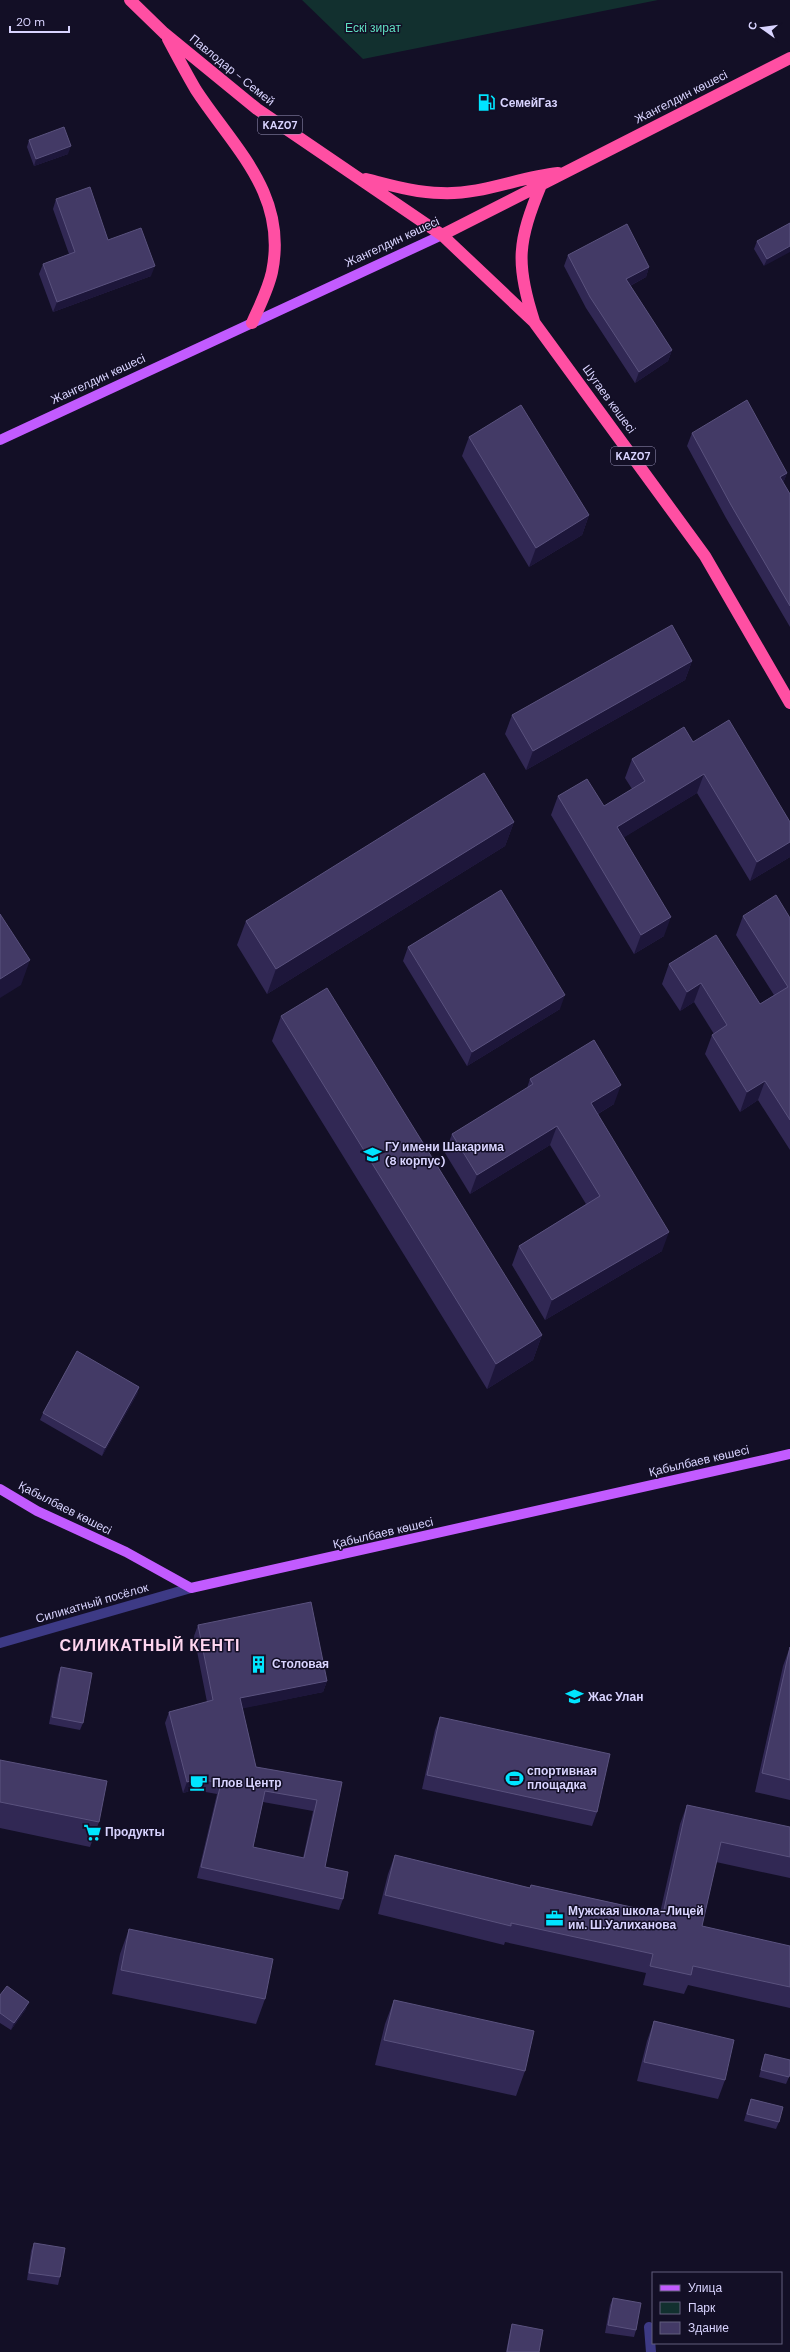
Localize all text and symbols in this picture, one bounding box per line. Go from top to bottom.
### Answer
scale bar [10,8,69,34]
north arrow [742,8,782,48]
text: 20 m [16,14,45,30]
park label: Ескі зират [345,20,401,36]
text: С [745,20,760,31]
street label: Павлодар - Семей [186,31,278,109]
street label: Жангелдин көшесі [632,67,730,127]
fuel station icon: СемейГаз [477,93,497,113]
place label: СемейГаз [500,95,558,111]
road number: KAZ07 [258,116,302,134]
street label: Жангелдин көшесі [342,213,442,271]
street label: Жангелдин көшесі [48,350,148,408]
street label: Шугаев көшесі [579,362,639,436]
road number: KAZ07 [611,447,655,465]
place label: ГУ имени Шакарима (8 корпус) [385,1139,504,1169]
school or university icon: ГУ имени Шакарима (8 корпус) [362,1144,382,1164]
street label: Қабылбаев көшесі [647,1442,751,1480]
street label: Қабылбаев көшесі [16,1478,114,1538]
street label: Қабылбаев көшесі [331,1514,435,1552]
street label: Силикатный посёлок [34,1579,151,1627]
district label: СИЛИКАТНЫЙ КЕНТІ [60,1635,240,1656]
building icon: Столовая [249,1654,269,1674]
place label: Столовая [272,1656,329,1672]
school or university icon: Жас Улан [565,1687,585,1707]
place label: Жас Улан [587,1689,643,1705]
place label: спортивная площадка [527,1763,597,1793]
sports icon: спортивная площадка [504,1768,524,1788]
cafe icon: Плов Центр [189,1773,209,1793]
place label: Плов Центр [212,1775,282,1791]
supermarket icon: Продукты [82,1822,102,1842]
place label: Продукты [105,1824,165,1840]
place label: Мужская школа-Лицей им. Ш.Уалиханова [568,1903,704,1933]
office icon: Мужская школа-Лицей им. Ш.Уалиханова [545,1908,565,1928]
legend [652,2272,782,2344]
text: Улица [688,2280,722,2296]
text: Парк [688,2300,716,2316]
text: Здание [688,2320,729,2336]

